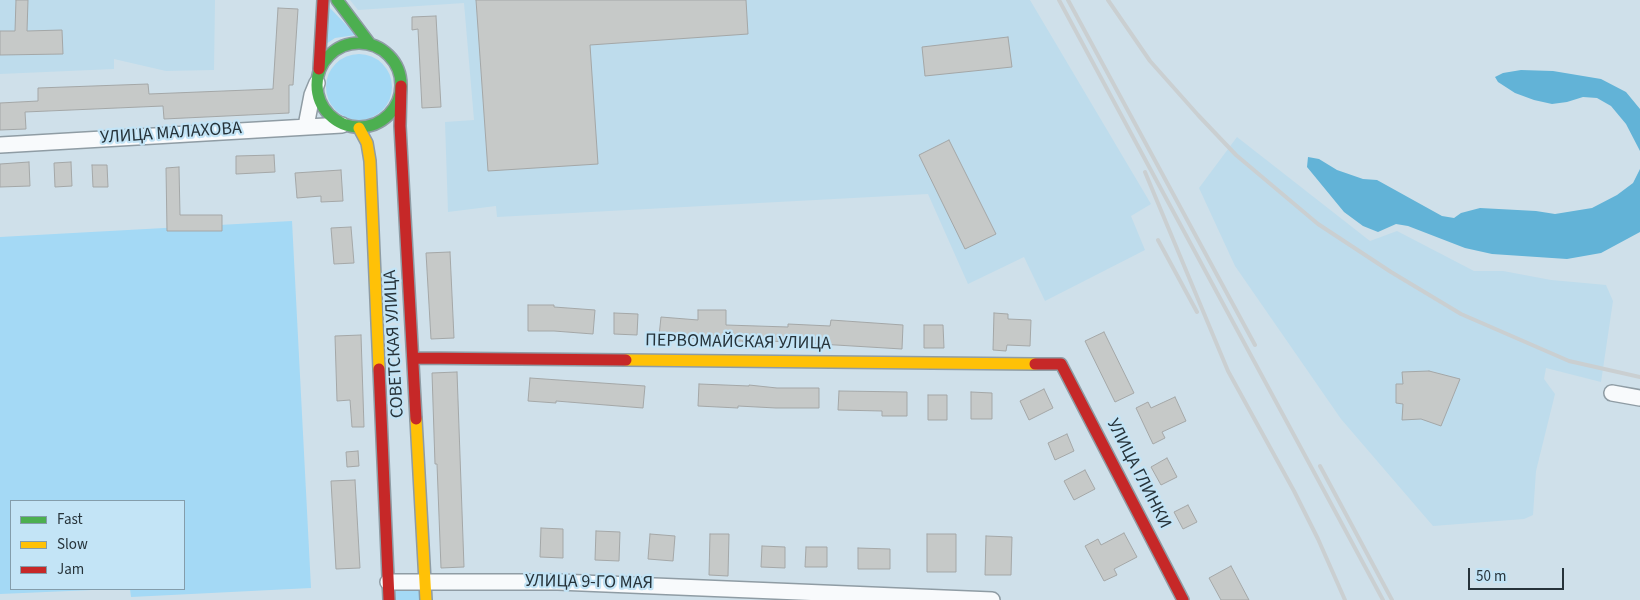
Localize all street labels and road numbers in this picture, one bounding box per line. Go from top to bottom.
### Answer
street label: УЛИЦА МАЛАХОВА [100,118,242,150]
street label: СОВЕТСКАЯ УЛИЦА [380,269,410,419]
street label: ПЕРВОМАЙСКАЯ УЛИЦА [645,331,831,355]
street label: УЛИЦА ГЛИНКИ [1101,415,1175,533]
street label: УЛИЦА 9-ГО МАЯ [525,571,653,595]

